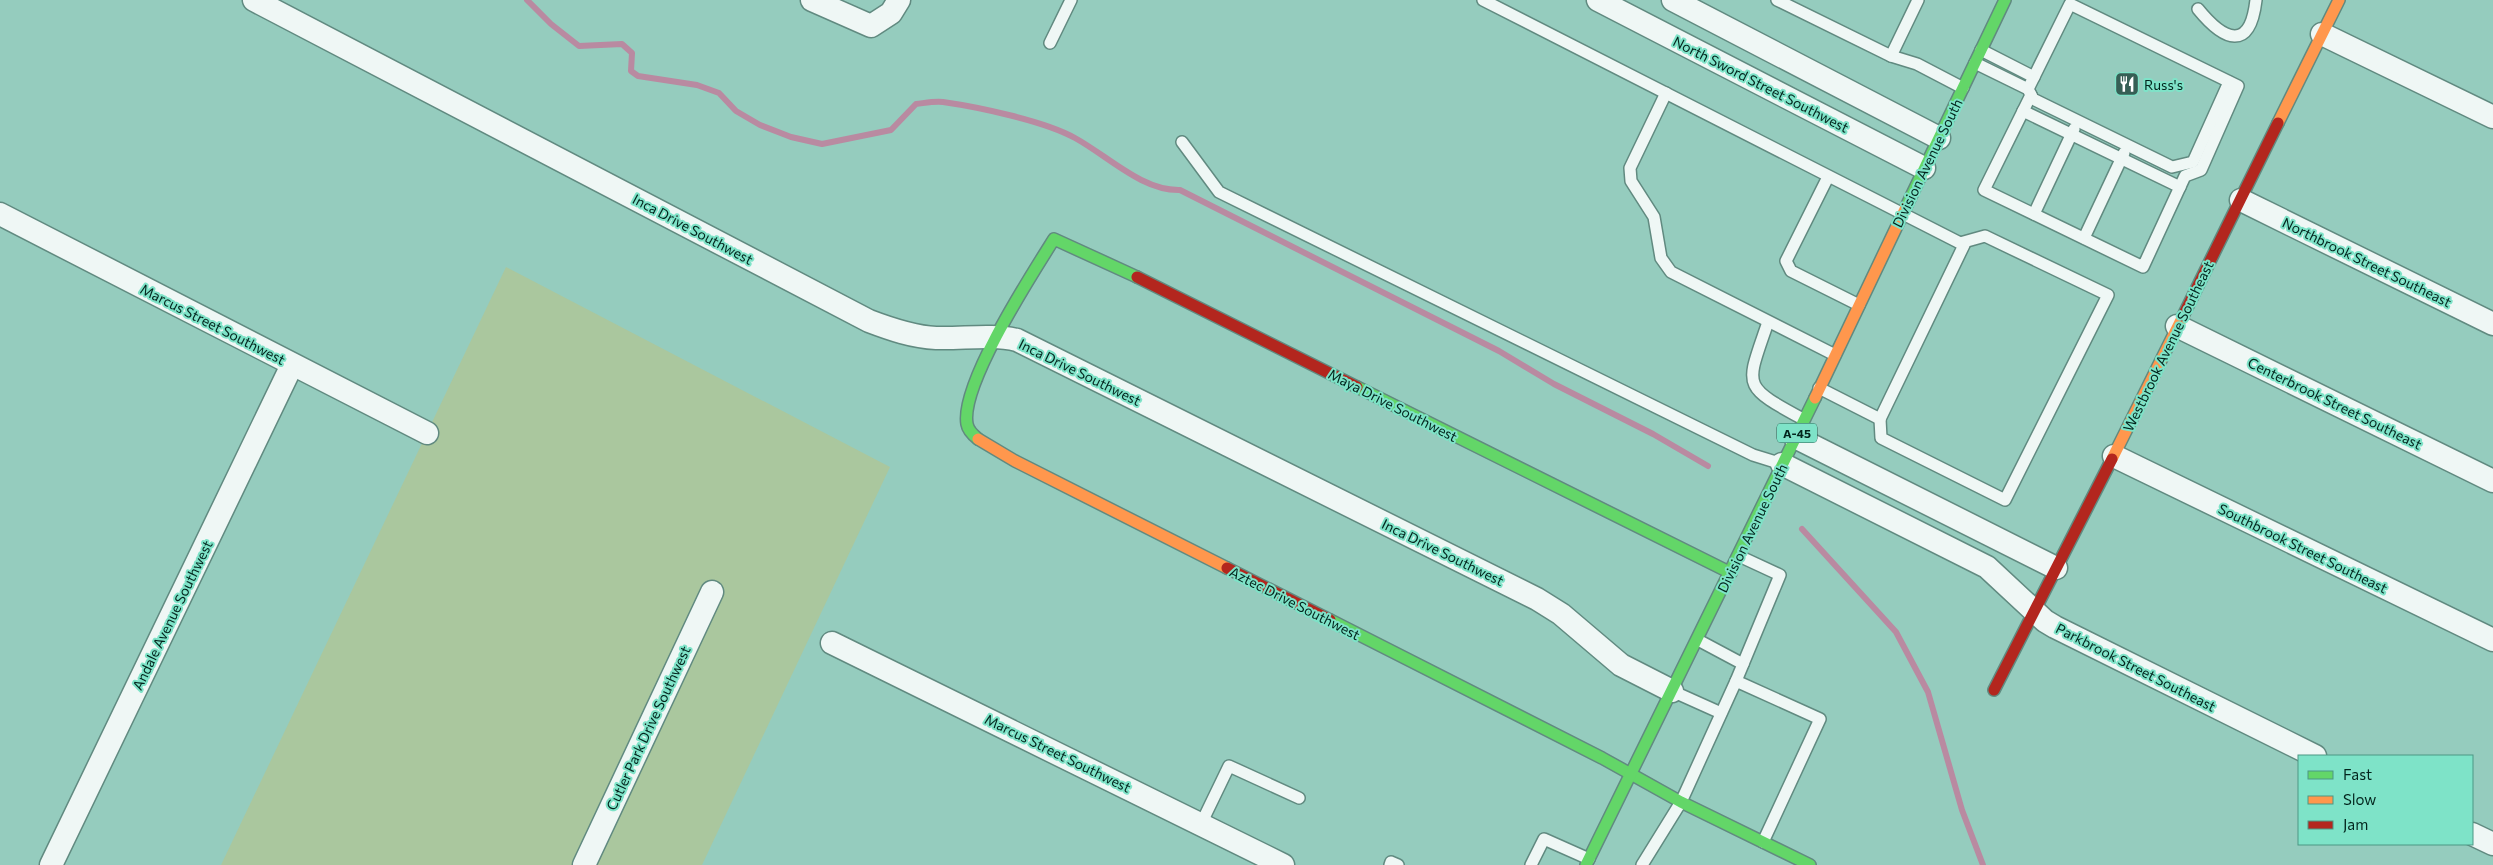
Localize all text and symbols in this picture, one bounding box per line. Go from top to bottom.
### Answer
street label: North Sword Street Southwest [1670,32,1852,136]
restaurant icon: Russ's [2114,71,2140,97]
place label: Russ's [2144,76,2183,93]
street label: Division Avenue South [1888,96,1966,230]
street label: Inca Drive Southwest [630,190,756,268]
street label: Northbrook Street Southeast [2280,214,2455,311]
street label: Westbrook Avenue Southeast [2119,258,2217,434]
street label: Marcus Street Southwest [138,280,289,368]
street label: Inca Drive Southwest [1016,335,1144,409]
street label: Centerbrook Street Southeast [2245,353,2425,453]
street label: Maya Drive Southwest [1326,365,1461,445]
road number: A-45 [1777,423,1817,442]
street label: Division Avenue South [1713,461,1791,595]
street label: Southbrook Street Southeast [2216,500,2391,597]
street label: Inca Drive Southwest [1379,515,1507,589]
street label: Andale Avenue Southwest [128,537,216,693]
street label: Aztec Drive Southwest [1227,563,1363,643]
street label: Parkbrook Street Southeast [2053,619,2219,715]
street label: Cutler Park Drive Southwest [602,643,694,813]
street label: Marcus Street Southwest [982,710,1134,796]
legend [2298,755,2473,845]
text: Fast [2343,765,2372,783]
text: Slow [2343,790,2376,808]
text: Jam [2343,815,2368,833]

